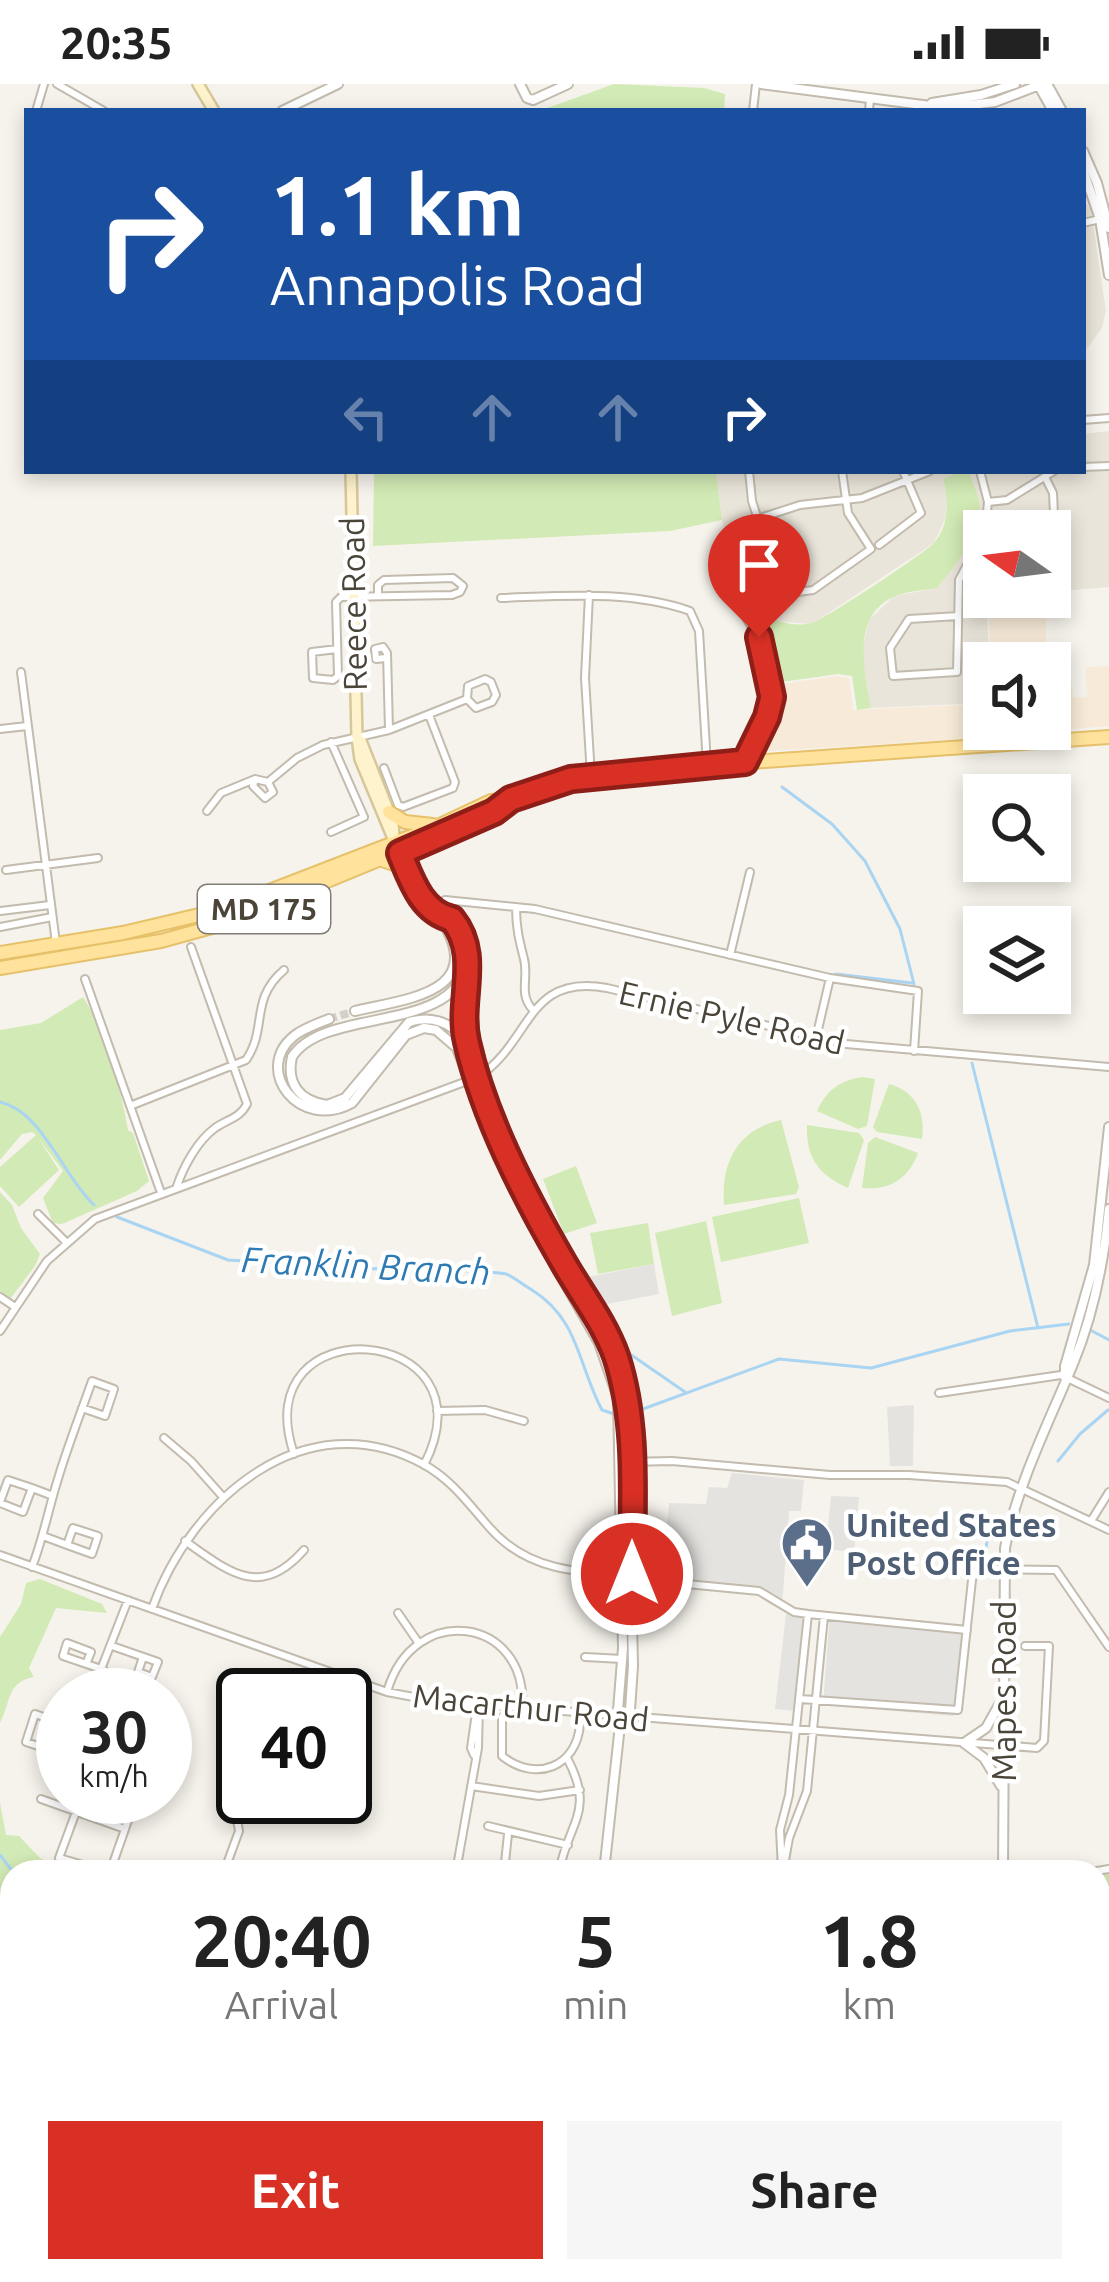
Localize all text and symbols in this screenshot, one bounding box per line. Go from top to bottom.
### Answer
text: 20:35 [60,17,173,68]
icon: right [72,156,228,312]
text: 1.1 km [270,157,525,251]
text: Annapolis Road [270,255,645,315]
icon: left [333,384,399,450]
icon: ahead [459,384,525,450]
icon: ahead [585,384,651,450]
icon: right [711,384,777,450]
north arrow [963,510,1071,618]
map controls [963,510,1071,1014]
pin [708,514,810,637]
street label: Reece Road [333,517,373,691]
icon: arrive [726,532,792,598]
button: sound [963,642,1071,750]
button: search [963,774,1071,882]
road number: MD 175 [198,885,330,933]
button: layers [963,906,1071,1014]
street label: Ernie Pyle Road [616,973,848,1061]
water label: Franklin Branch [240,1238,492,1292]
place label: United States Post Office [846,1506,1057,1581]
position arrow [569,1511,695,1637]
public building icon: United States Post Office [779,1515,835,1589]
street label: Mapes Road [985,1600,1022,1782]
speed limit sign: 40 [216,1668,372,1824]
street label: Macarthur Road [411,1676,651,1738]
text: 30 [80,1697,148,1764]
text: km/h [79,1759,149,1793]
text: 20:40 [191,1900,372,1981]
text: 5 [575,1900,616,1981]
text: 1.8 [820,1900,919,1981]
text: Arrival [225,1983,338,2026]
text: min [563,1983,628,2026]
text: km [842,1983,896,2026]
button: Exit [48,2121,543,2259]
button: Share [567,2121,1062,2259]

